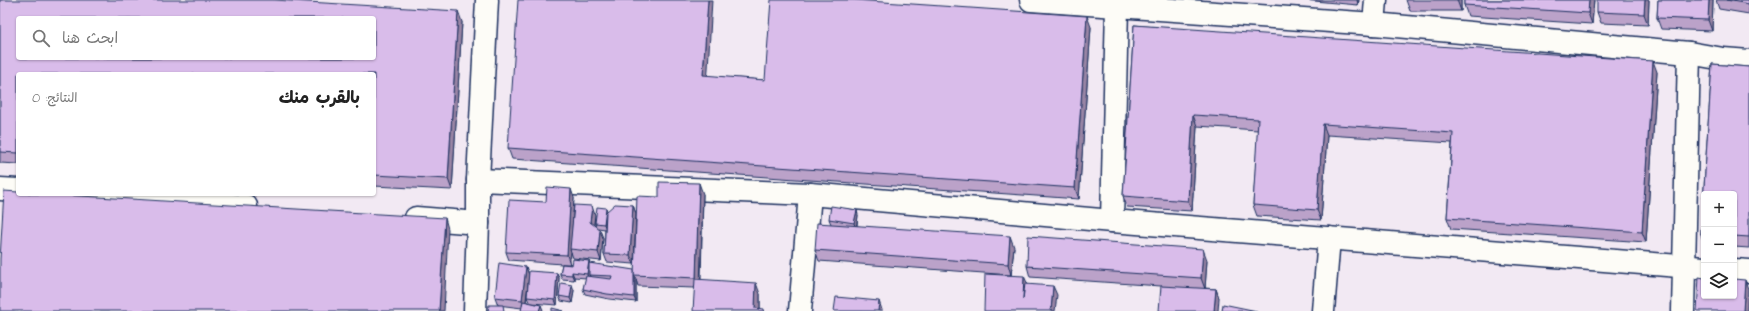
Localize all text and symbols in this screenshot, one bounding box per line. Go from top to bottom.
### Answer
search box [16,16,376,60]
icon: search [30,27,52,49]
text: ابحث هنا [62,28,118,49]
text: بالقرب منك [279,86,360,110]
text: النتائج: 0 [32,89,78,107]
map controls [1701,191,1737,299]
button: + [1701,191,1737,227]
button: − [1701,227,1737,263]
button: layers [1701,263,1737,299]

